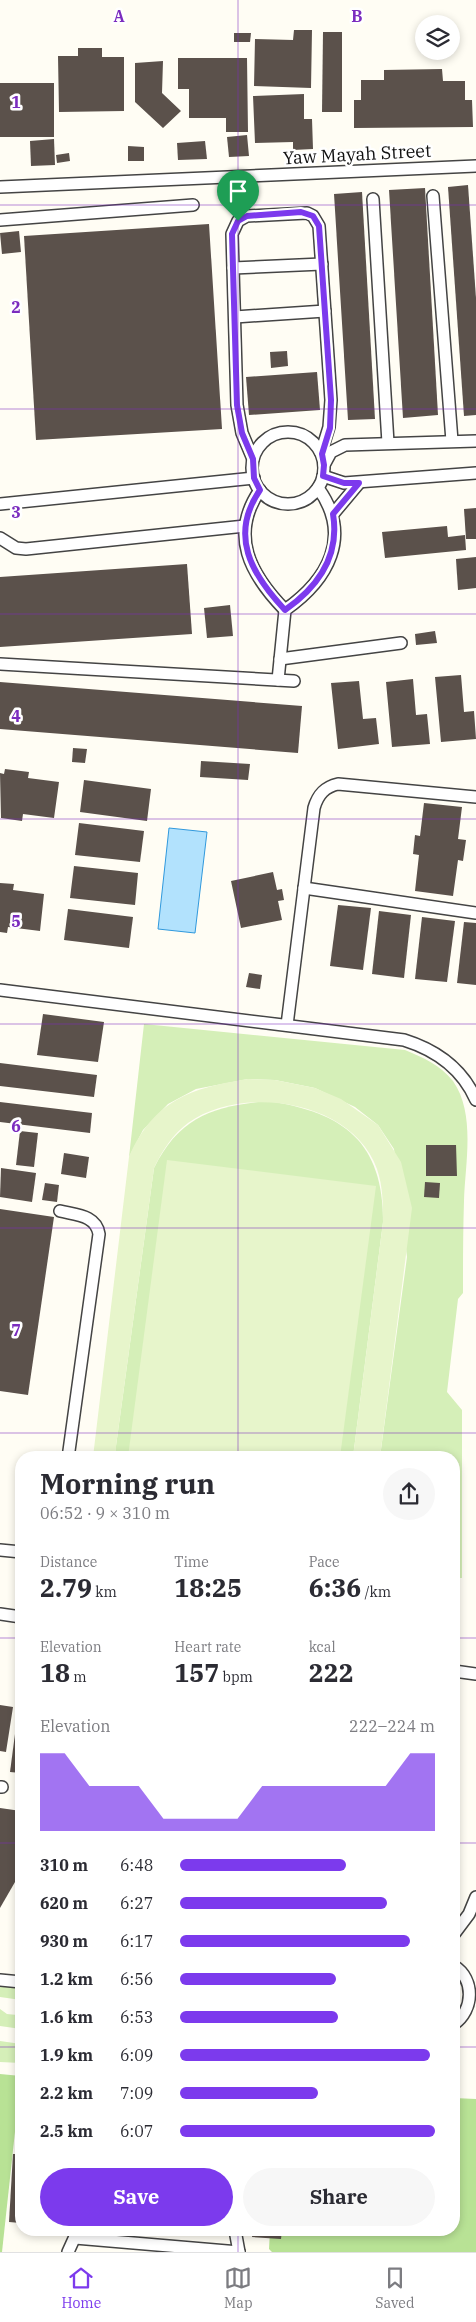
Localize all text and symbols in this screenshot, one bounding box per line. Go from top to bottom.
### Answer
text: A [113,6,125,26]
text: B [351,6,363,26]
map controls [415,15,460,60]
button: layers [415,15,460,60]
text: 1 [11,92,21,112]
street label: Yaw Mayah Street [282,139,432,169]
pin [217,170,259,221]
icon: arrive [224,177,252,205]
text: 2 [11,297,21,317]
text: 3 [11,502,21,522]
text: 4 [11,706,21,726]
text: 5 [11,911,21,931]
text: 6 [11,1116,21,1136]
text: 7 [11,1320,21,1340]
text: Morning run [40,1465,215,1502]
button: share [383,1468,435,1520]
text: 06:52 · 9 × 310 m [40,1503,170,1523]
text: Distance [40,1553,97,1571]
text: Time [174,1553,209,1571]
text: Pace [309,1553,339,1571]
text: 2.79 [40,1571,92,1604]
text: 18:25 [174,1571,242,1604]
text: 6:36 [309,1571,361,1604]
text: km [92,1583,117,1601]
text: /km [361,1583,391,1601]
text: Elevation [40,1638,102,1656]
text: Heart rate [174,1638,241,1656]
text: kcal [309,1638,336,1656]
text: 18 [40,1656,70,1689]
text: 157 [174,1656,219,1689]
text: 222 [309,1656,354,1689]
text: m [70,1668,87,1686]
text: bpm [219,1668,253,1686]
text: Elevation [40,1716,110,1736]
text: 222–224 m [349,1716,435,1736]
text: 310 m [40,1855,88,1875]
text: 6:48 [120,1855,153,1875]
text: 620 m [40,1893,88,1913]
text: 6:27 [120,1893,153,1913]
text: 930 m [40,1931,88,1951]
text: 6:17 [120,1931,153,1951]
text: 1.2 km [40,1969,93,1989]
text: 6:56 [120,1969,153,1989]
text: 1.6 km [40,2007,93,2027]
text: 6:53 [120,2007,153,2027]
text: 1.9 km [40,2045,93,2065]
text: 6:09 [120,2045,153,2065]
text: 2.2 km [40,2083,93,2103]
text: 7:09 [120,2083,153,2103]
text: 2.5 km [40,2121,93,2141]
text: 6:07 [120,2121,153,2141]
button: Save [40,2168,233,2226]
button: Share [243,2168,435,2226]
tab: Home [61,2264,101,2312]
tab: Map [224,2264,252,2312]
tab: Saved [375,2264,415,2312]

